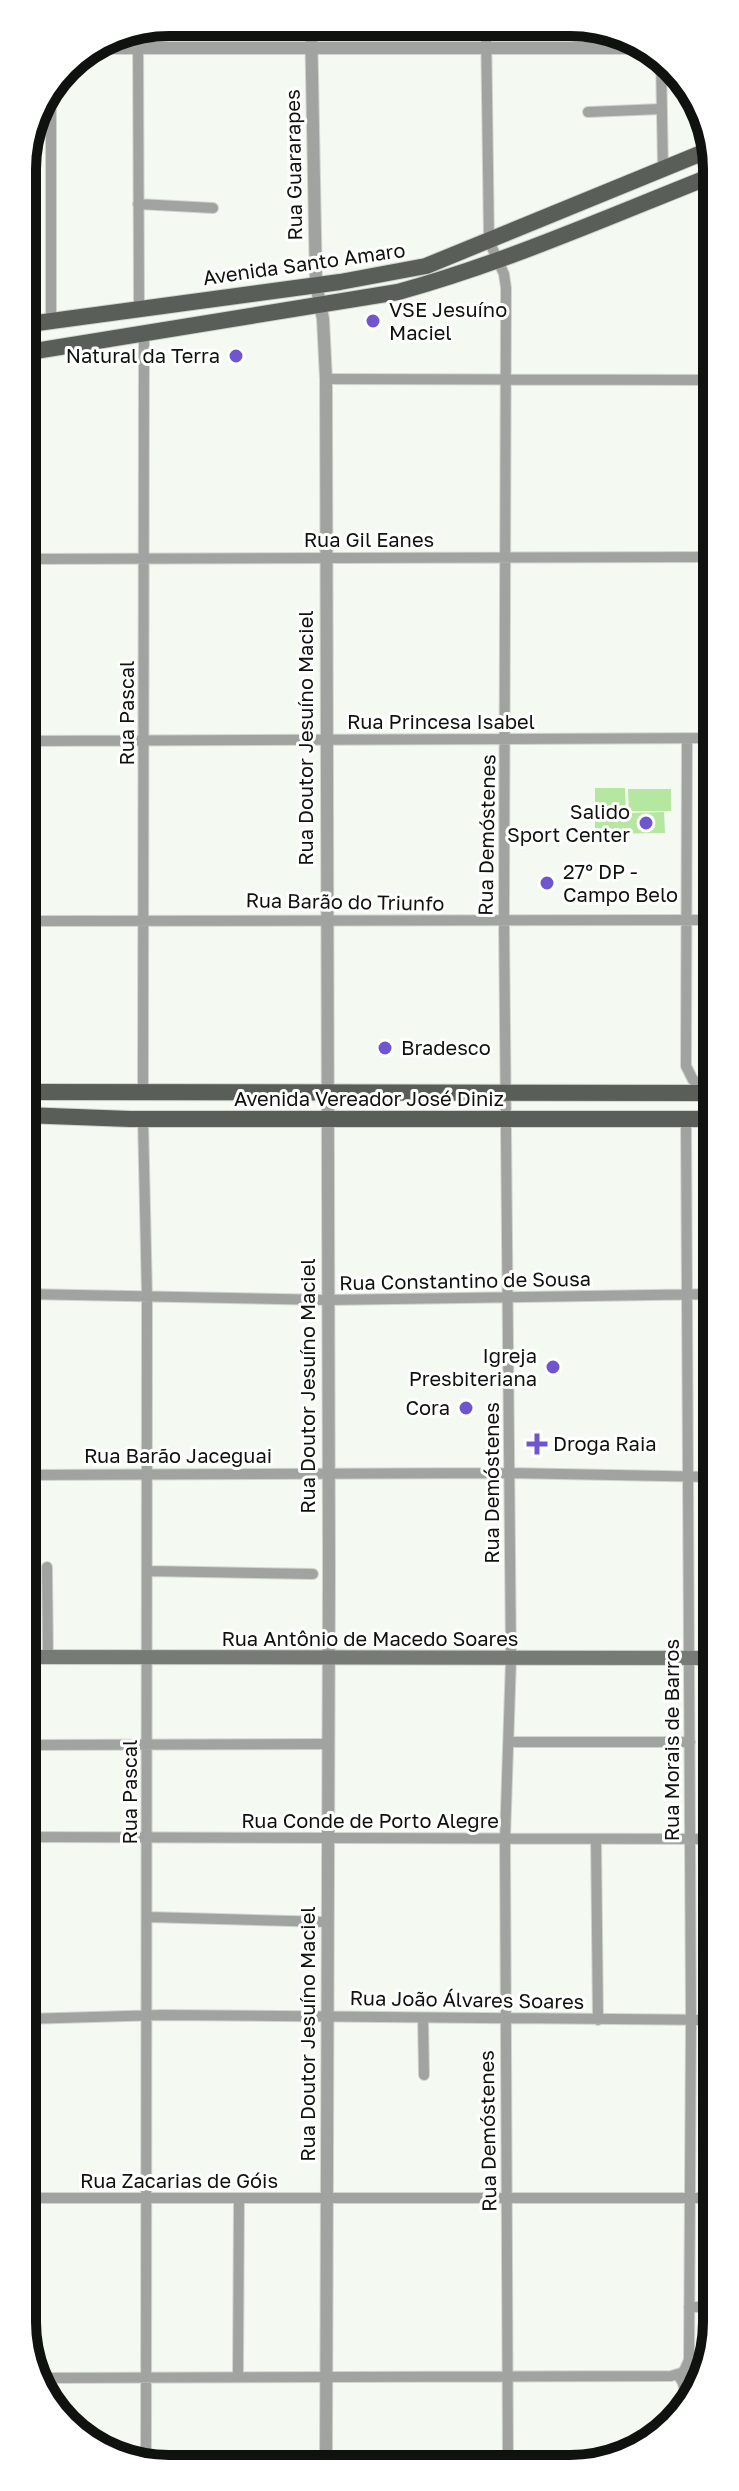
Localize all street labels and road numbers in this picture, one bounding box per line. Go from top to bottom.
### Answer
street label: Rua Guararapes [280,89,306,241]
street label: Avenida Santo Amaro [201,237,407,289]
street label: Rua Gil Eanes [304,527,434,551]
street label: Rua Doutor Jesuíno Maciel [293,610,317,866]
street label: Rua Pascal [114,661,138,766]
street label: Rua Princesa Isabel [347,709,535,733]
street label: Rua Demóstenes [473,754,499,916]
street label: Rua Barão do Triunfo [245,887,445,915]
street label: Avenida Vereador José Diniz [234,1086,504,1110]
street label: Rua Doutor Jesuíno Maciel [295,1258,319,1514]
street label: Rua Constantino de Sousa [339,1266,591,1294]
street label: Rua Demóstenes [479,1402,503,1564]
street label: Rua Barão Jaceguai [84,1443,272,1467]
street label: Rua Antônio de Macedo Soares [222,1626,518,1650]
street label: Rua Morais de Barros [659,1639,683,1841]
street label: Rua Pascal [117,1740,141,1845]
street label: Rua Conde de Porto Alegre [241,1808,499,1832]
street label: Rua Doutor Jesuíno Maciel [295,1906,319,2162]
street label: Rua João Álvares Soares [350,1985,585,2013]
street label: Rua Demóstenes [474,2050,500,2212]
street label: Rua Zacarias de Góis [80,2168,278,2192]

